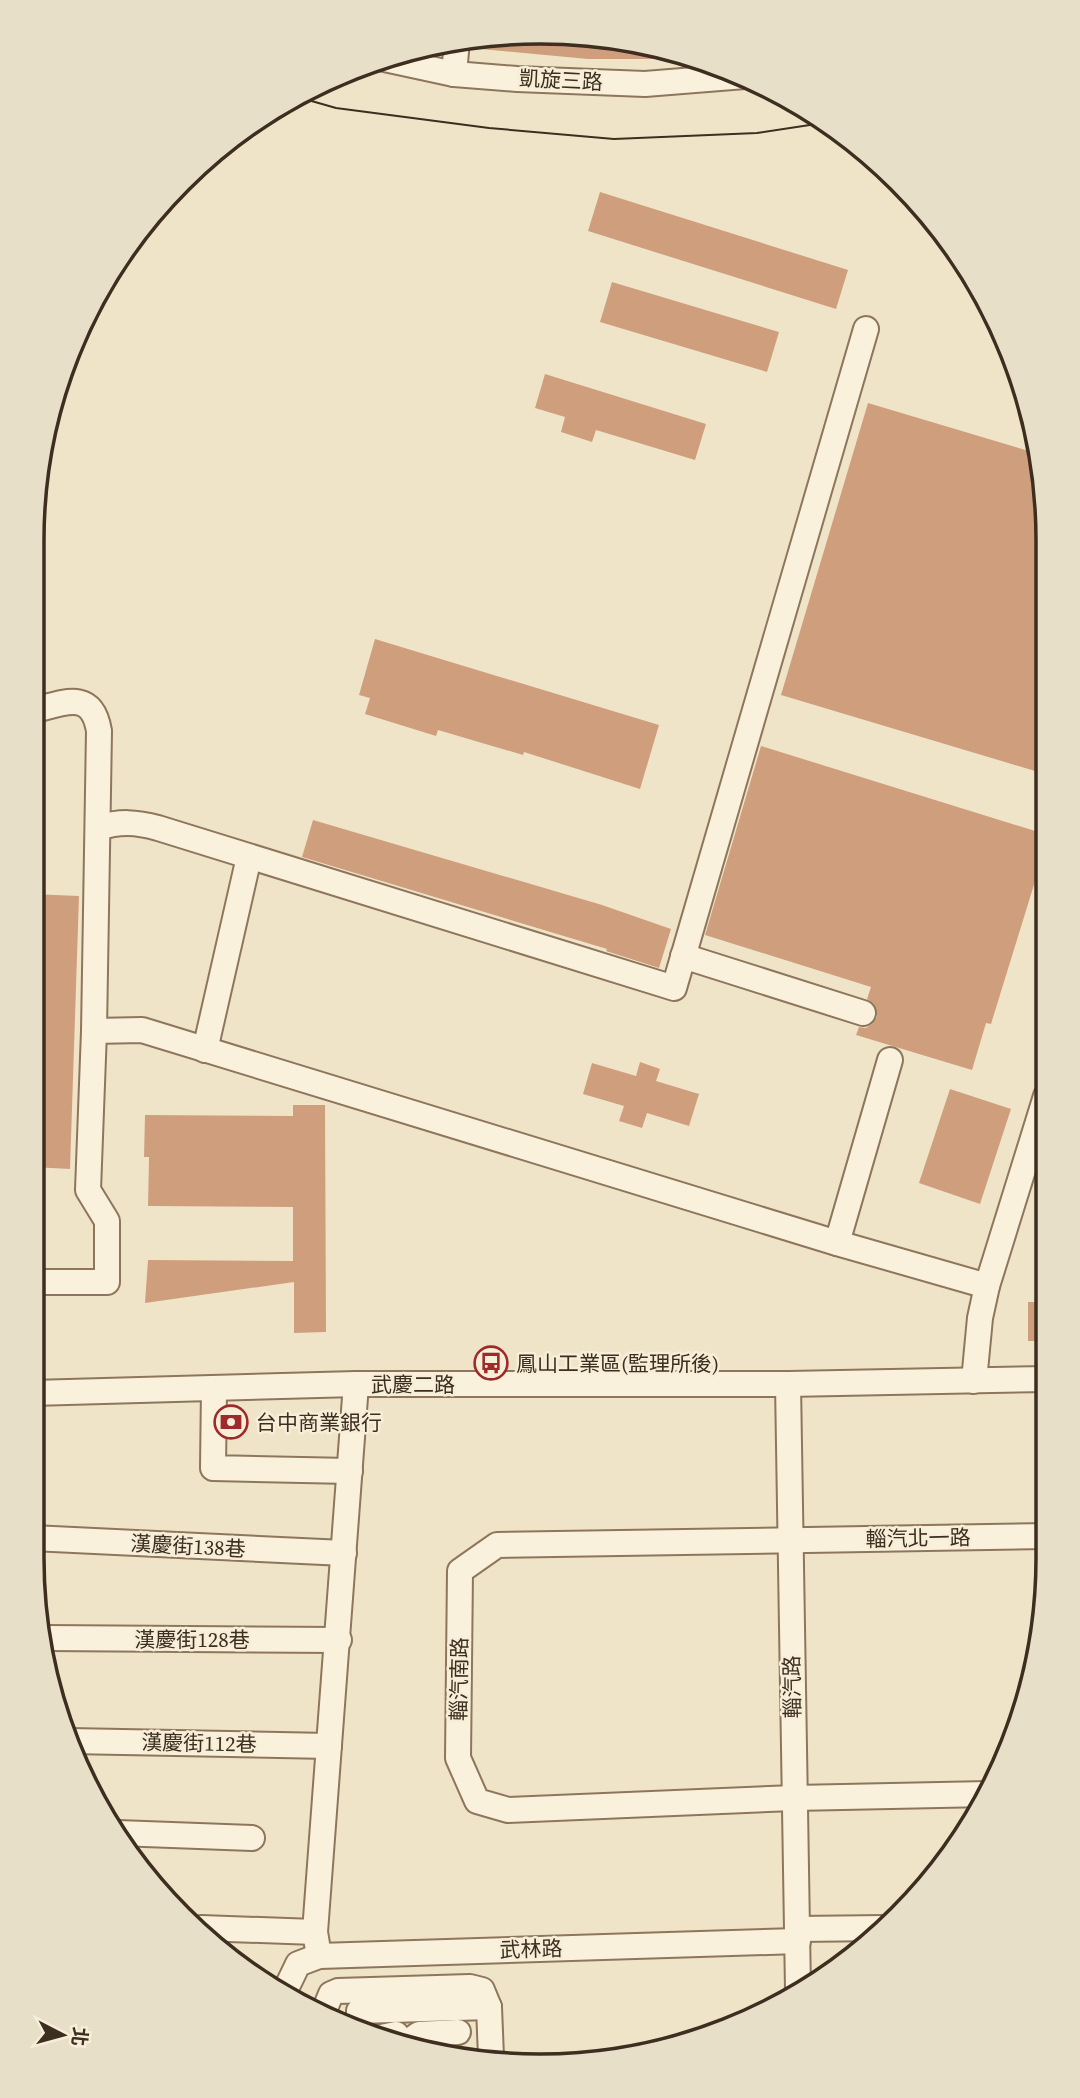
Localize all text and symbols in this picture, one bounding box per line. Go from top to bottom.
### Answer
street label: 凱旋三路 [518,63,604,97]
bus stop icon: 鳳山工業區(監理所後) [472,1344,510,1382]
place label: 鳳山工業區(監理所後) [516,1349,719,1378]
street label: 武慶二路 [371,1370,455,1399]
bank icon: 台中商業銀行 [212,1403,250,1441]
place label: 台中商業銀行 [256,1408,382,1437]
street label: 輜汽北一路 [865,1523,971,1553]
street label: 漢慶街138巷 [130,1528,246,1564]
street label: 漢慶街128巷 [134,1625,250,1654]
street label: 輜汽南路 [444,1637,474,1721]
street label: 輜汽路 [777,1655,807,1719]
street label: 漢慶街112巷 [141,1727,257,1759]
street label: 武林路 [499,1933,563,1965]
north arrow [28,2000,98,2070]
text: 北 [66,2026,94,2048]

